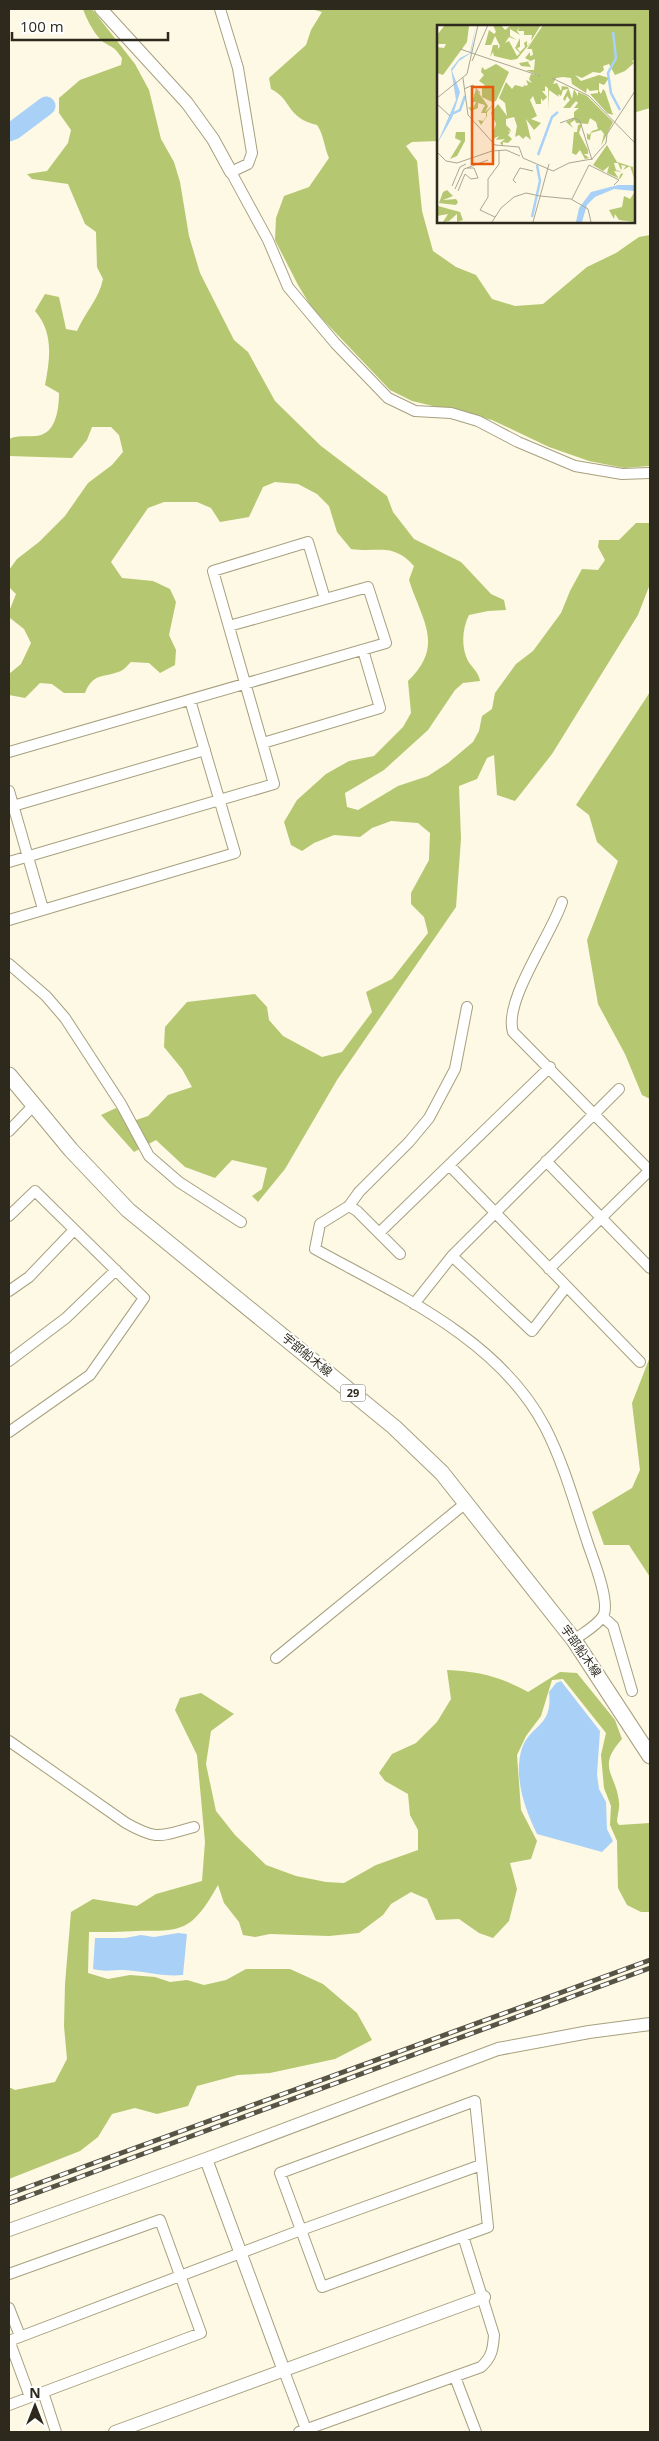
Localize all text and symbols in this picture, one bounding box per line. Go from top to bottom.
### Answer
scale bar [12,10,169,42]
text: 100 m [20,16,64,36]
inset map [437,25,634,222]
street label: 宇部船木線 [279,1329,336,1380]
road number: 29 [340,1385,366,1402]
street label: 宇部船木線 [557,1621,606,1680]
north arrow [10,2381,60,2431]
text: N [29,2383,41,2402]

